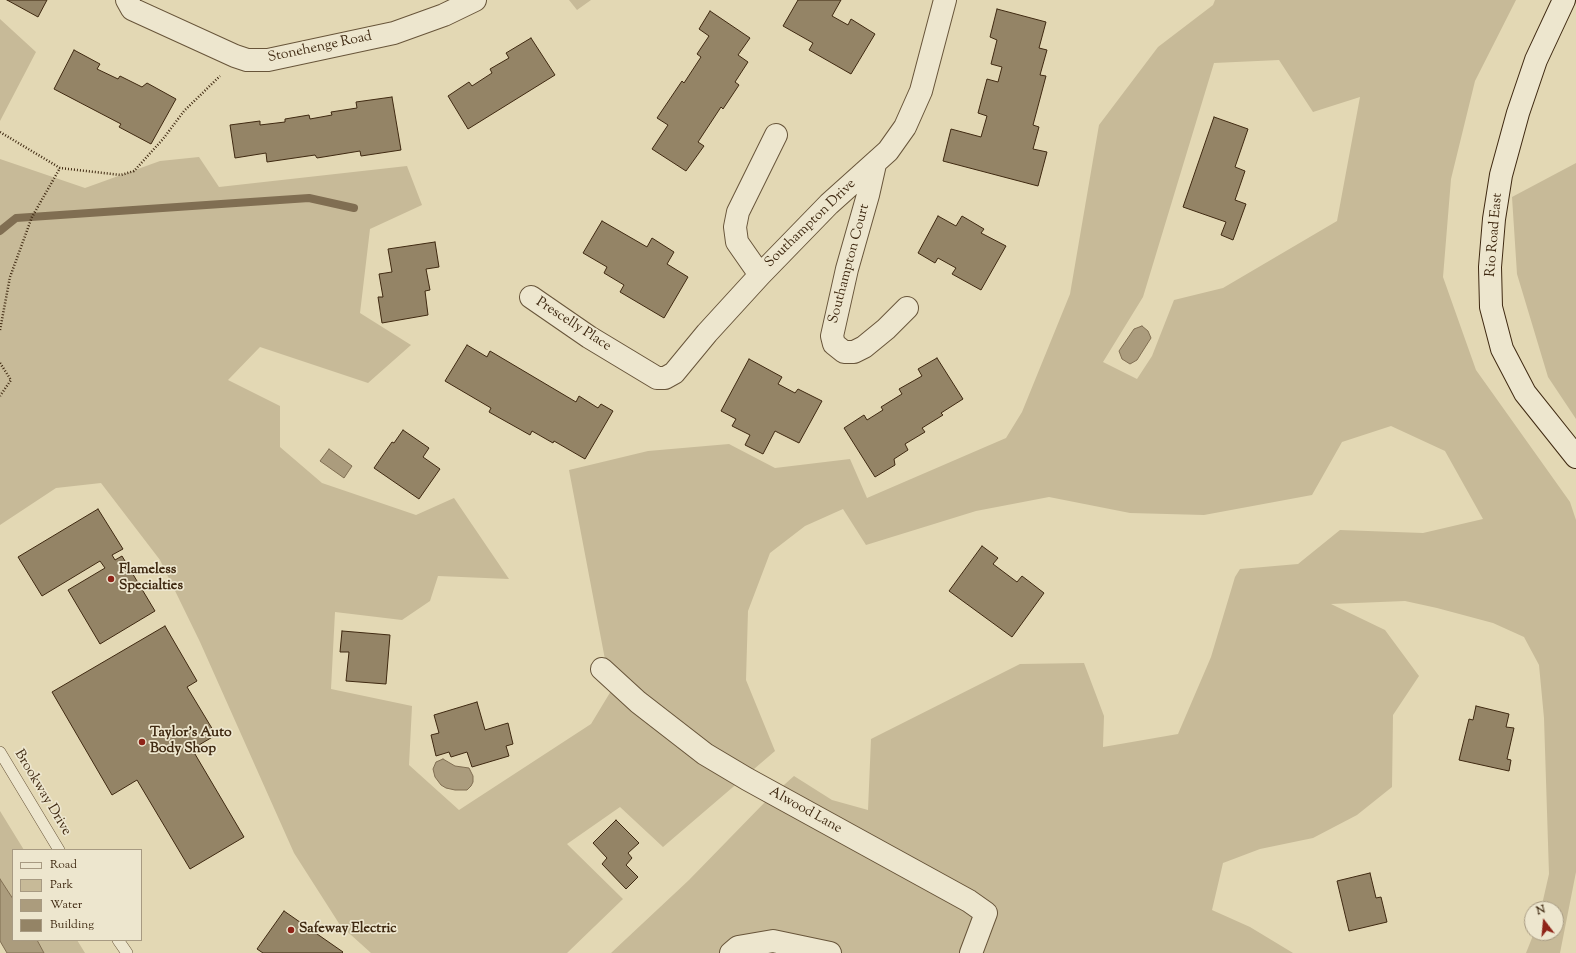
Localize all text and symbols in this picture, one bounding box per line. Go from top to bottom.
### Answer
street label: Stonehenge Road [266,29,374,67]
street label: Southampton Drive [762,176,860,272]
street label: Rio Road East [1483,192,1507,278]
street label: Southampton Court [826,202,874,326]
street label: Prescelly Place [532,294,614,356]
place label: Flameless Specialties [119,563,183,596]
marker: Flameless Specialties [106,574,116,584]
place label: Taylor’s Auto Body Shop [150,726,232,758]
marker: Taylor’s Auto Body Shop [137,737,147,747]
street label: Brookway Drive [10,747,74,839]
street label: Alwood Lane [766,784,844,838]
legend [12,849,142,941]
text: Road [50,856,77,874]
text: Park [50,876,73,894]
text: Water [50,896,82,914]
north arrow [1524,901,1564,941]
text: N [1535,902,1547,919]
text: Building [50,916,94,934]
place label: Safeway Electric [299,922,397,938]
marker: Safeway Electric [286,925,296,935]

